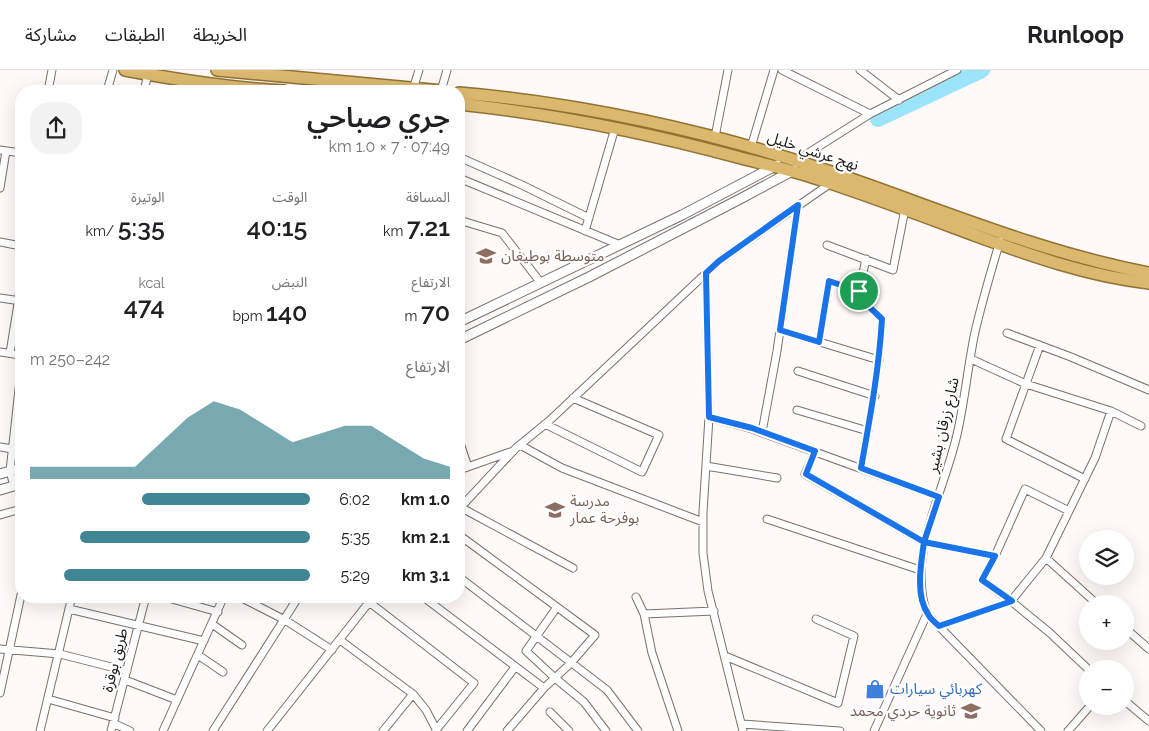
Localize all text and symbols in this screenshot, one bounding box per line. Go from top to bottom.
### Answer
text: Runloop [1027,20,1124,49]
text: مشاركة [25,24,77,45]
text: الطبقات [105,24,165,45]
text: الخريطة [193,24,247,45]
text: جري صباحي [307,101,450,134]
button: share [30,102,82,154]
street label: نهج عرشي خليل [764,128,861,177]
text: 07:49 · 7 × 1.0 km [328,137,450,156]
text: الوتيرة [131,189,165,205]
text: الوقت [272,189,307,205]
text: المسافة [406,189,450,205]
text: 5:35 [118,212,165,242]
text: 40:15 [247,212,307,242]
text: 7.21 [407,212,450,242]
text: /km [85,223,118,239]
text: km [383,223,407,239]
school or university icon: متوسطة بوطيغان [475,245,497,267]
place label: متوسطة بوطيغان [501,247,604,265]
pin [838,270,880,312]
text: النبض [272,274,307,290]
text: الارتفاع [412,274,450,290]
text: kcal [139,275,165,291]
icon: arrive [845,277,873,305]
text: 474 [124,291,165,321]
text: 140 [266,297,307,327]
text: 70 [421,297,450,327]
text: bpm [232,308,266,324]
text: m [404,308,421,324]
text: 242–250 m [30,350,110,369]
text: الارتفاع [406,357,450,376]
street label: شارع زرقان بشير [923,375,966,476]
text: 6:02 [339,490,370,509]
text: 1.0 km [401,490,450,509]
place label: مدرسة بوفرحة عمار [569,492,639,527]
school or university icon: مدرسة بوفرحة عمار [544,499,566,521]
text: 5:35 [341,528,370,547]
text: 2.1 km [402,528,450,547]
map controls [1079,530,1134,715]
button: layers [1079,530,1134,585]
text: 5:29 [341,566,370,585]
text: 3.1 km [402,566,450,585]
button: + [1079,595,1134,650]
street label: طريق بوقرة [98,626,133,694]
button: − [1079,660,1134,715]
shop icon: كهربائي سيارات [864,678,886,700]
place label: كهربائي سيارات [890,680,983,700]
school or university icon: ثانوية حردي محمد [960,700,982,722]
place label: ثانوية حردي محمد [850,702,956,722]

